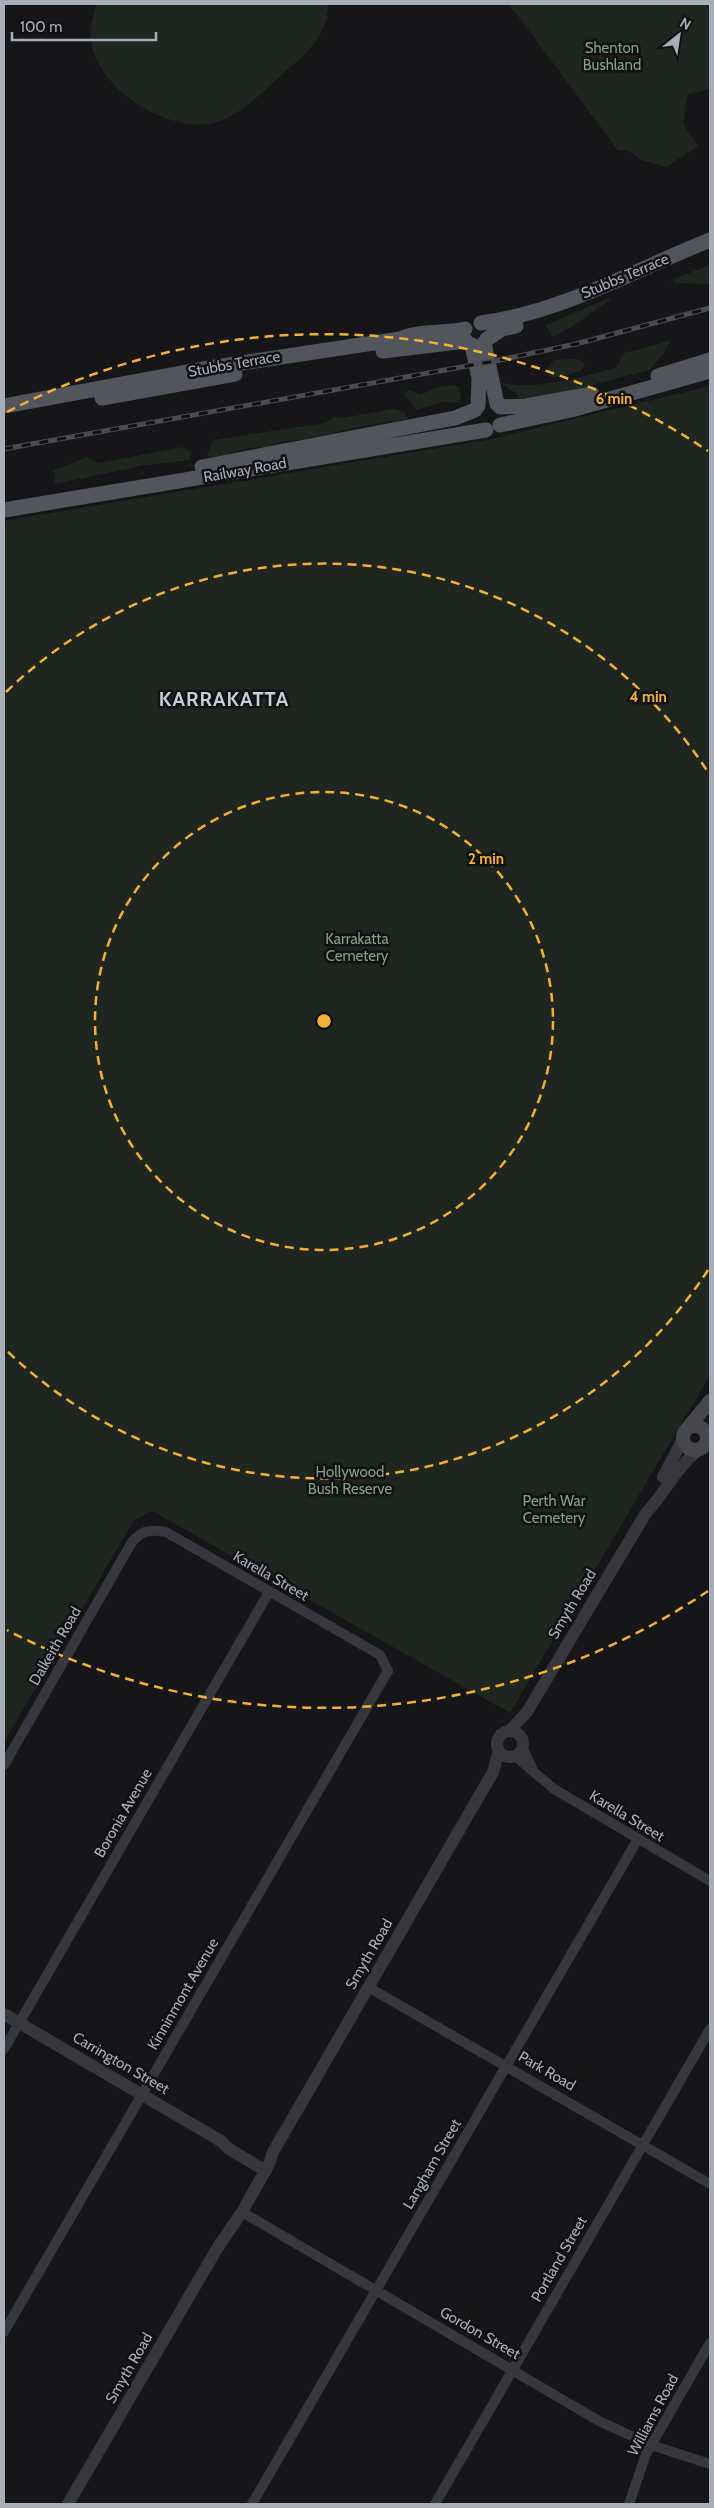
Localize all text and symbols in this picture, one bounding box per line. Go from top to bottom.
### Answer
scale bar [12,10,156,42]
north arrow [654,10,704,60]
text: N [677,13,694,34]
text: 100 m [20,18,62,36]
park label: Shenton Bushland [583,39,641,74]
street label: Stubbs Terrace [579,249,672,302]
street label: Stubbs Terrace [187,347,282,381]
text: 6 min [596,390,632,408]
street label: Railway Road [202,454,288,486]
district label: KARRAKATTA [159,687,289,711]
text: 4 min [629,688,667,706]
text: 2 min [468,850,504,868]
park label: Karrakatta Cemetery [325,930,389,965]
centre of rings [315,1012,333,1030]
park label: Hollywood Bush Reserve [308,1463,393,1498]
park label: Perth War Cemetery [523,1492,586,1527]
street label: Karella Street [230,1547,312,1605]
street label: Smyth Road [544,1566,600,1642]
street label: Dalkeith Road [25,1603,85,1689]
street label: Boronia Avenue [90,1765,156,1861]
street label: Karella Street [586,1787,668,1845]
street label: Smyth Road [342,1916,396,1992]
street label: Kinninmont Avenue [144,1935,222,2053]
street label: Carrington Street [70,2028,172,2098]
street label: Park Road [515,2047,579,2095]
street label: Langham Street [399,2116,465,2212]
street label: Portland Street [527,2213,591,2305]
street label: Gordon Street [437,2303,523,2363]
street label: Smyth Road [102,2330,156,2406]
street label: Williams Road [624,2371,682,2459]

